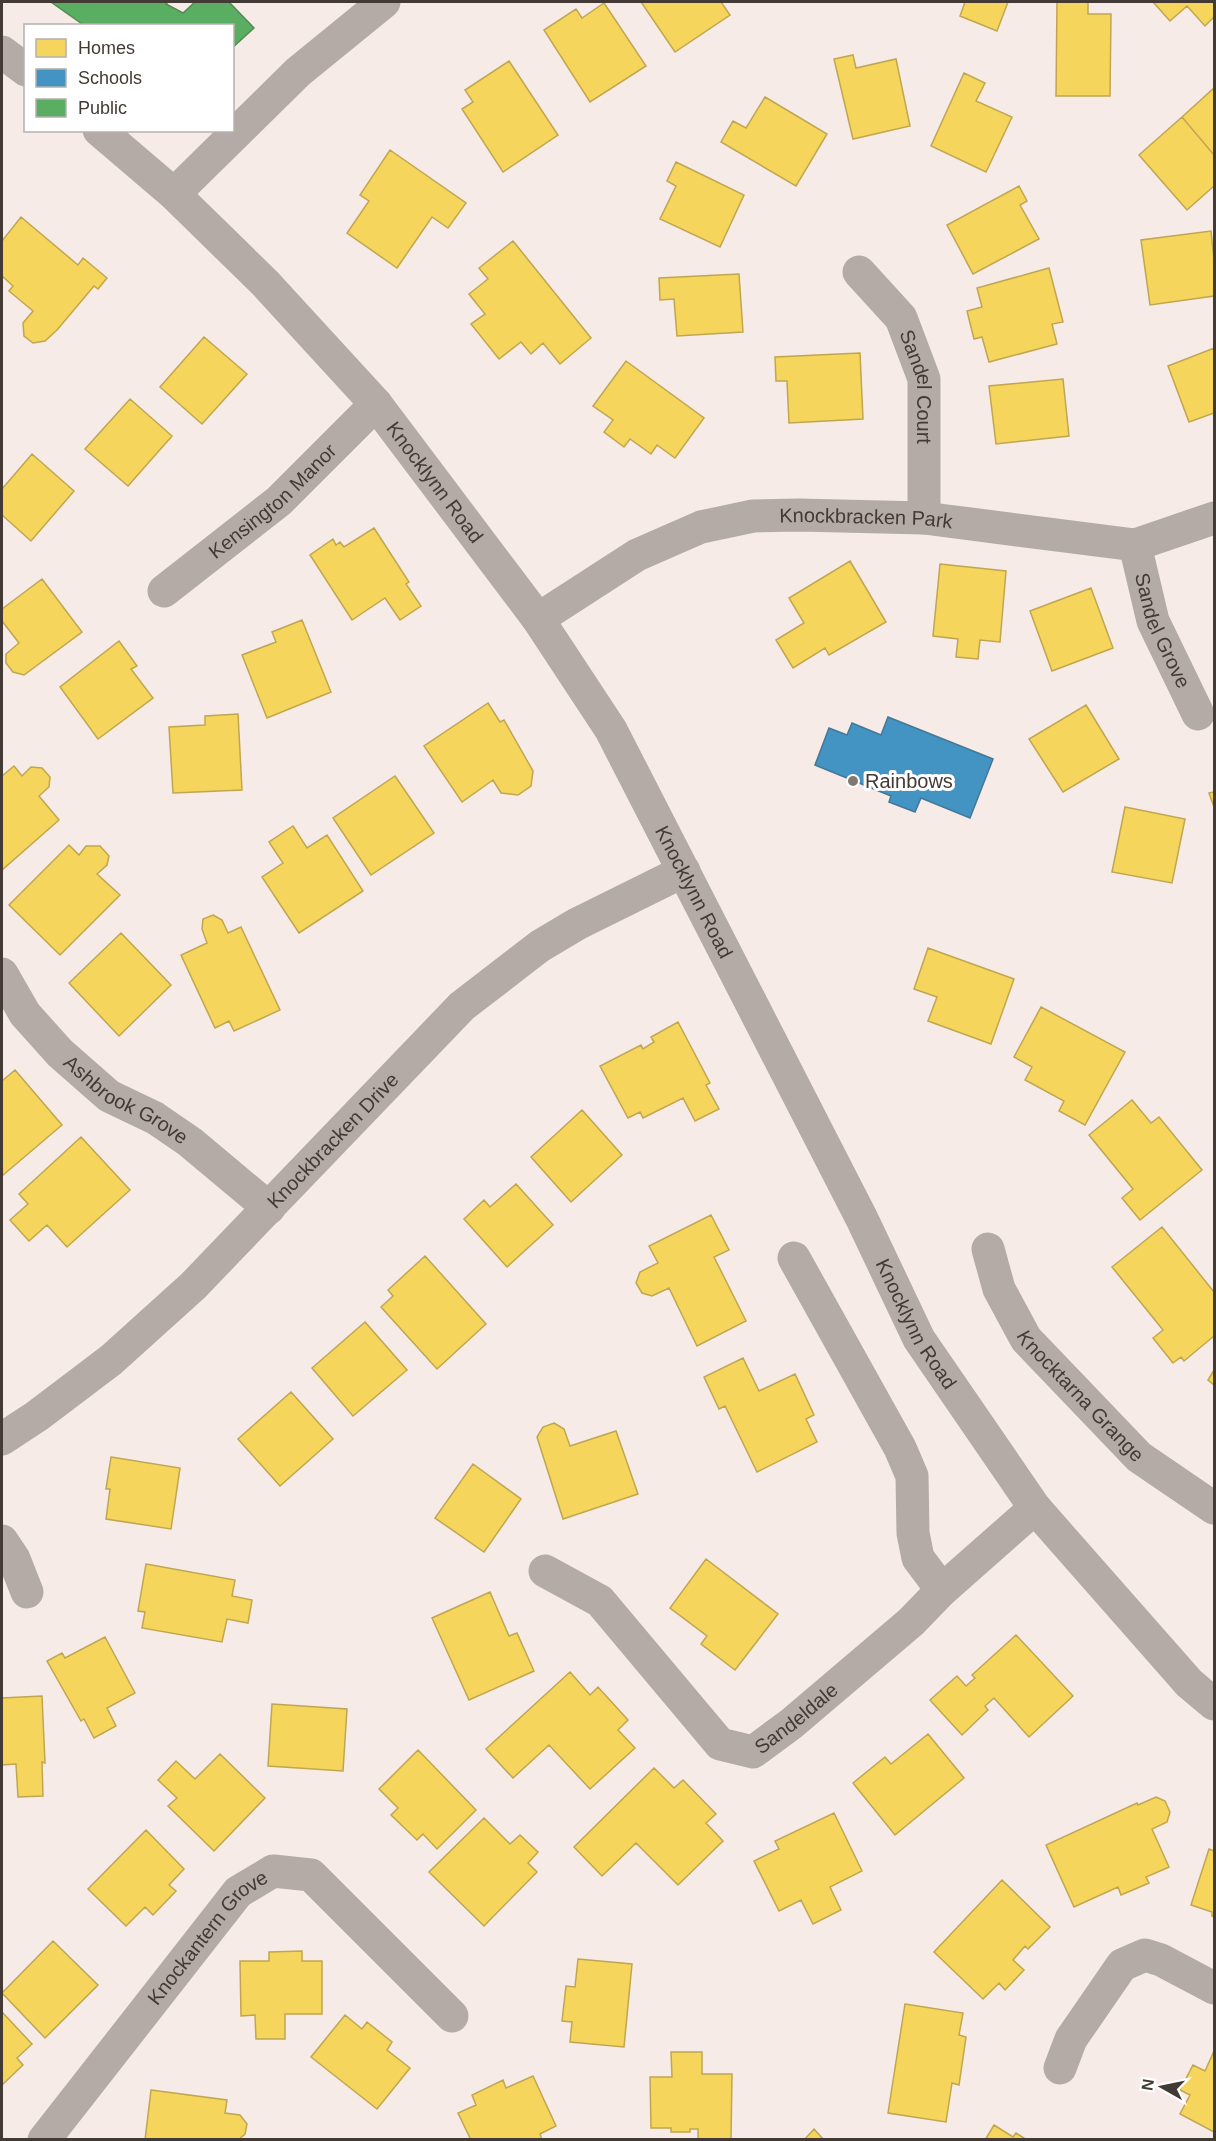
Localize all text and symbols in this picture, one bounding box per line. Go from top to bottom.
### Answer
legend [24,24,234,132]
text: Homes [78,38,135,58]
text: Schools [78,68,142,88]
text: Public [78,98,127,118]
street label: Sandel Court [895,327,935,444]
street label: Knocklynn Road [382,417,488,547]
street label: Kensington Manor [204,439,341,563]
street label: Knockbracken Park [779,504,955,533]
street label: Sandel Grove [1131,571,1195,692]
place label: Rainbows [865,770,953,792]
marker: Rainbows [846,774,860,788]
street label: Knocklynn Road [651,822,737,962]
street label: Ashbrook Grove [60,1051,192,1148]
street label: Knockbracken Drive [263,1068,403,1213]
street label: Knocklynn Road [872,1255,961,1393]
street label: Knocktarna Grange [1012,1327,1148,1466]
street label: Sandeldale [750,1678,842,1758]
street label: Knockantern Grove [143,1866,271,2009]
north arrow [1132,2057,1192,2117]
text: N [1138,2078,1157,2092]

